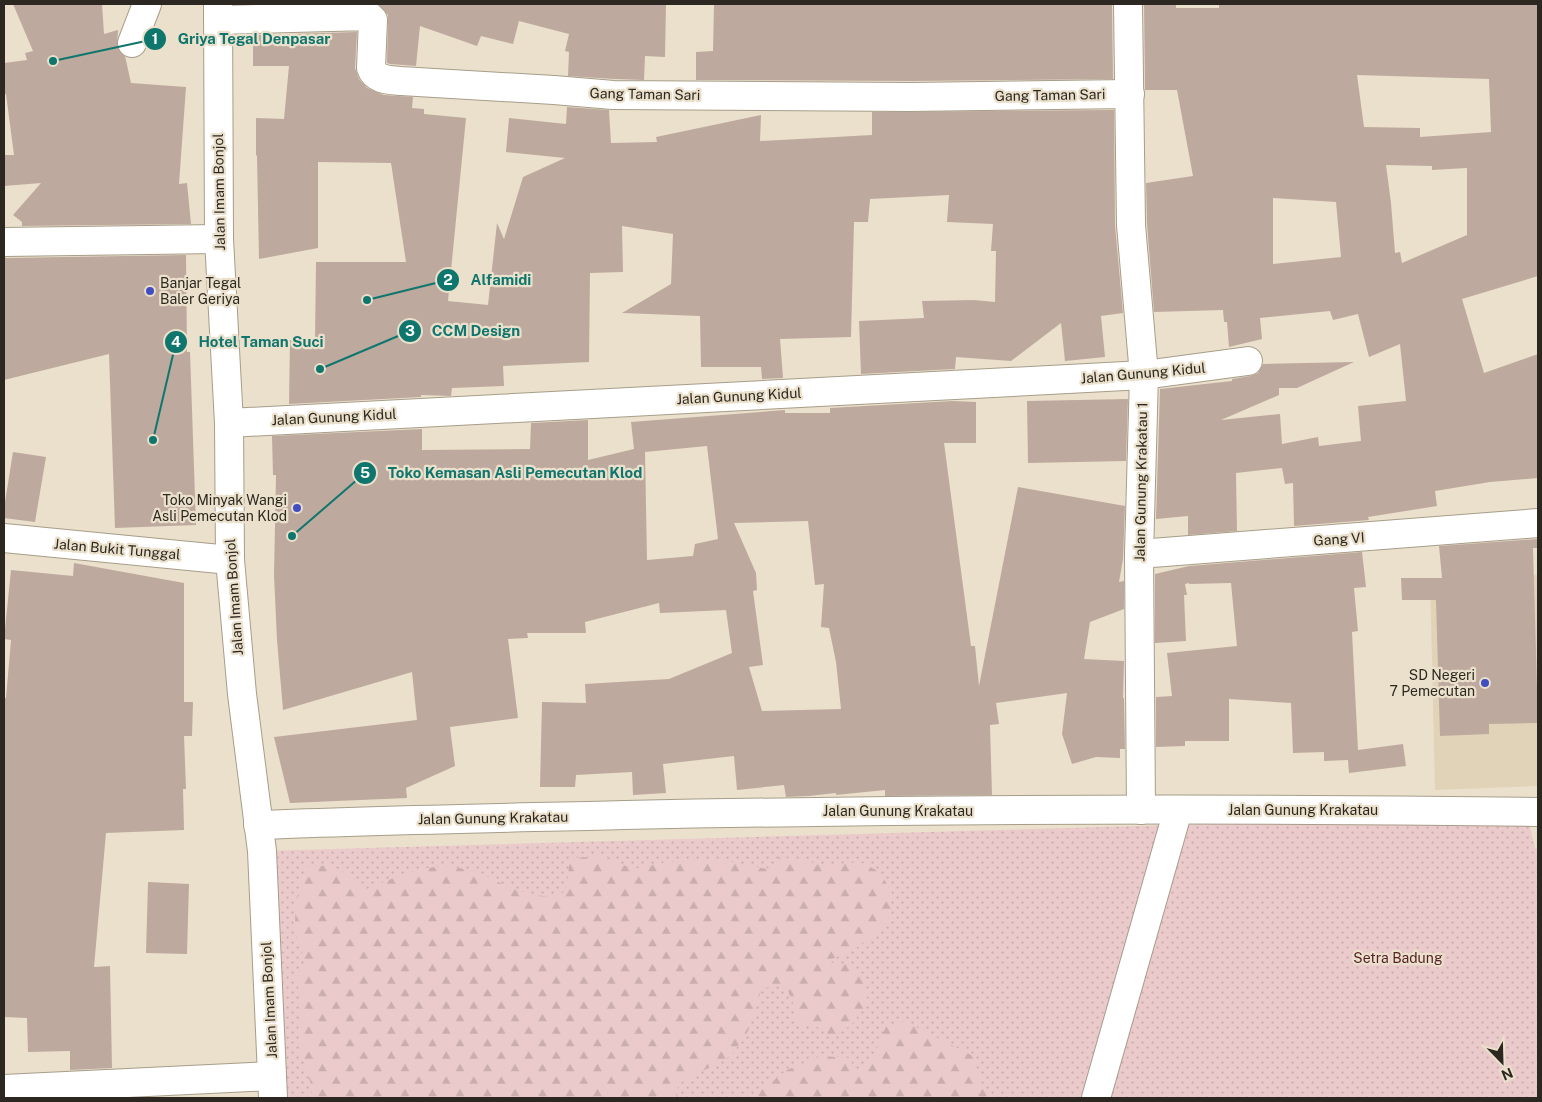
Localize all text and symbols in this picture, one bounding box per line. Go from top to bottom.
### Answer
callout: Griya Tegal Denpasar [142,24,340,54]
text: 1 [152,30,158,47]
text: Griya Tegal Denpasar [178,30,330,47]
street label: Gang Taman Sari [589,85,701,103]
street label: Gang Taman Sari [994,86,1106,104]
street label: Jalan Imam Bonjol [210,133,228,251]
callout: Alfamidi [435,265,541,295]
text: 2 [443,271,453,288]
text: Alfamidi [471,271,531,288]
place label: Banjar Tegal Baler Geriya [160,275,241,307]
marker: Banjar Tegal Baler Geriya [144,285,156,297]
callout: CCM Design [397,316,530,346]
text: 3 [405,322,415,339]
text: CCM Design [432,322,520,339]
callout: Hotel Taman Suci [164,327,334,357]
text: 4 [171,333,181,350]
text: Hotel Taman Suci [198,333,324,350]
street label: Jalan Gunung Kidul [1080,360,1206,386]
street label: Jalan Gunung Kidul [676,385,802,407]
street label: Jalan Gunung Krakatau 1 [1132,402,1150,562]
street label: Jalan Gunung Kidul [271,406,397,428]
callout: Toko Kemasan Asli Pemecutan Klod [352,458,652,488]
text: 5 [360,464,370,481]
text: Toko Kemasan Asli Pemecutan Klod [388,464,642,481]
place label: Toko Minyak Wangi Asli Pemecutan Klod [152,492,287,524]
marker: Toko Minyak Wangi Asli Pemecutan Klod [291,502,303,514]
street label: Gang VI [1313,529,1365,549]
street label: Jalan Bukit Tunggal [53,535,181,563]
street label: Jalan Imam Bonjol [222,538,246,656]
place label: SD Negeri 7 Pemecutan [1389,667,1475,699]
marker: SD Negeri 7 Pemecutan [1479,677,1491,689]
street label: Jalan Gunung Krakatau [1228,802,1378,818]
street label: Jalan Gunung Krakatau [823,803,973,819]
street label: Jalan Gunung Krakatau [418,809,568,827]
street label: Jalan Imam Bonjol [258,941,280,1059]
park label: Setra Badung [1353,950,1443,966]
north arrow [1477,1037,1527,1087]
text: N [1499,1064,1515,1083]

